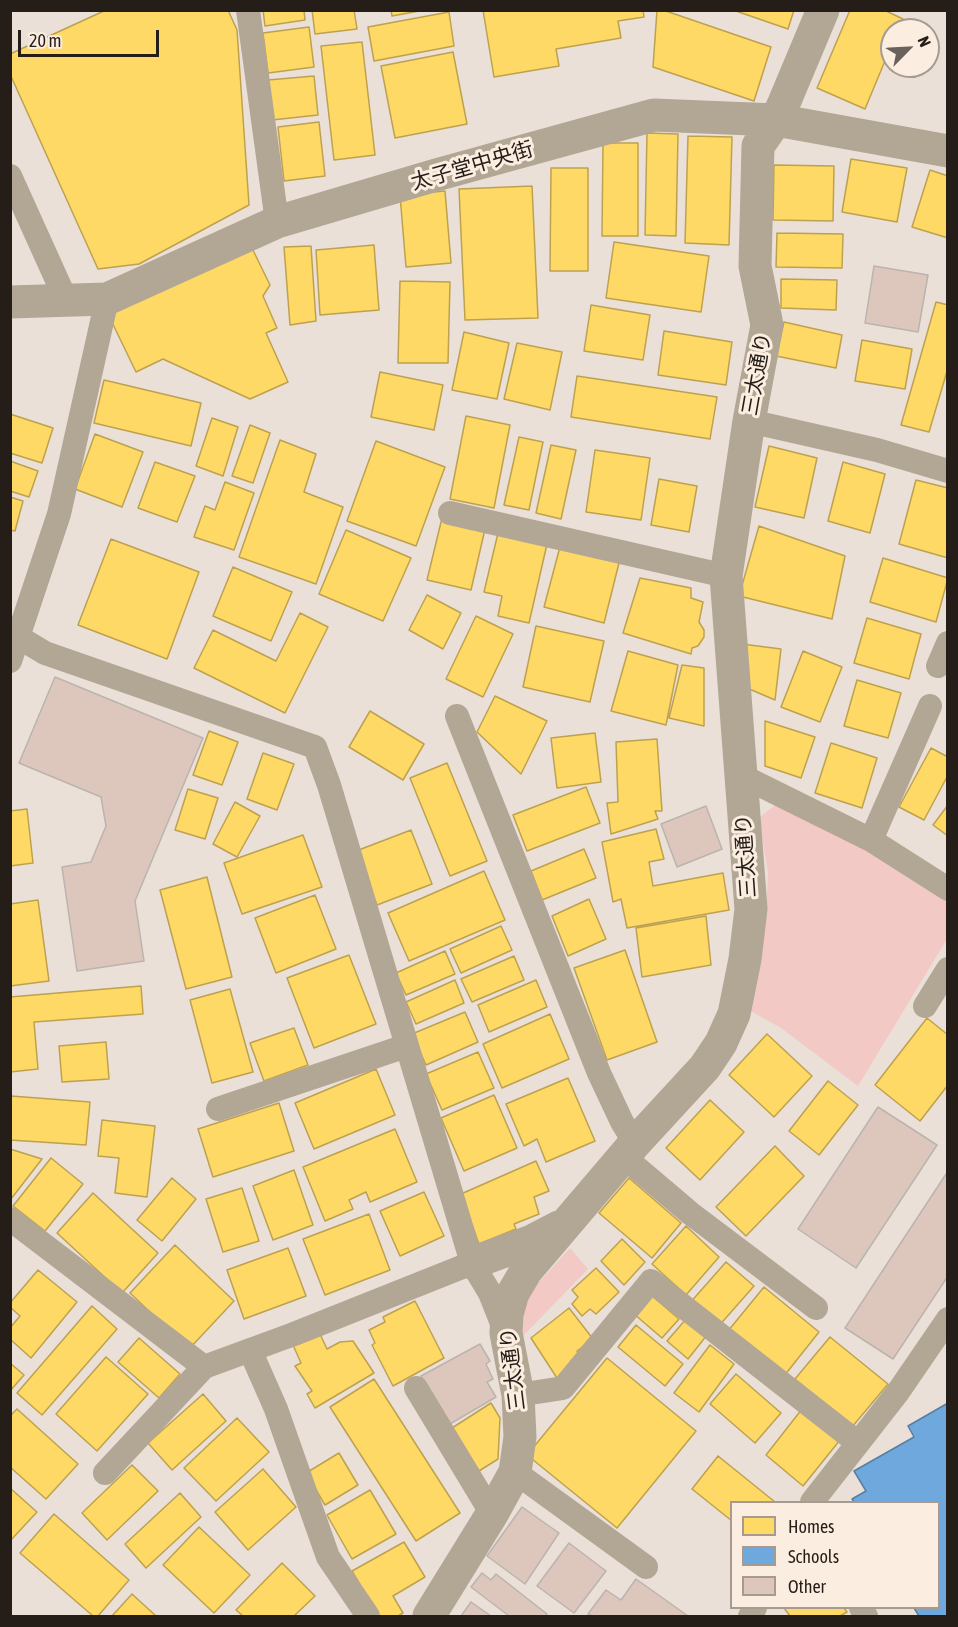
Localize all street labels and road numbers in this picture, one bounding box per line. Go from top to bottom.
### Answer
street label: 太子堂中央街 [408,137,536,195]
street label: 三太通り [737,330,777,418]
street label: 三太通り [731,813,761,899]
street label: 三太通り [495,1326,531,1412]

